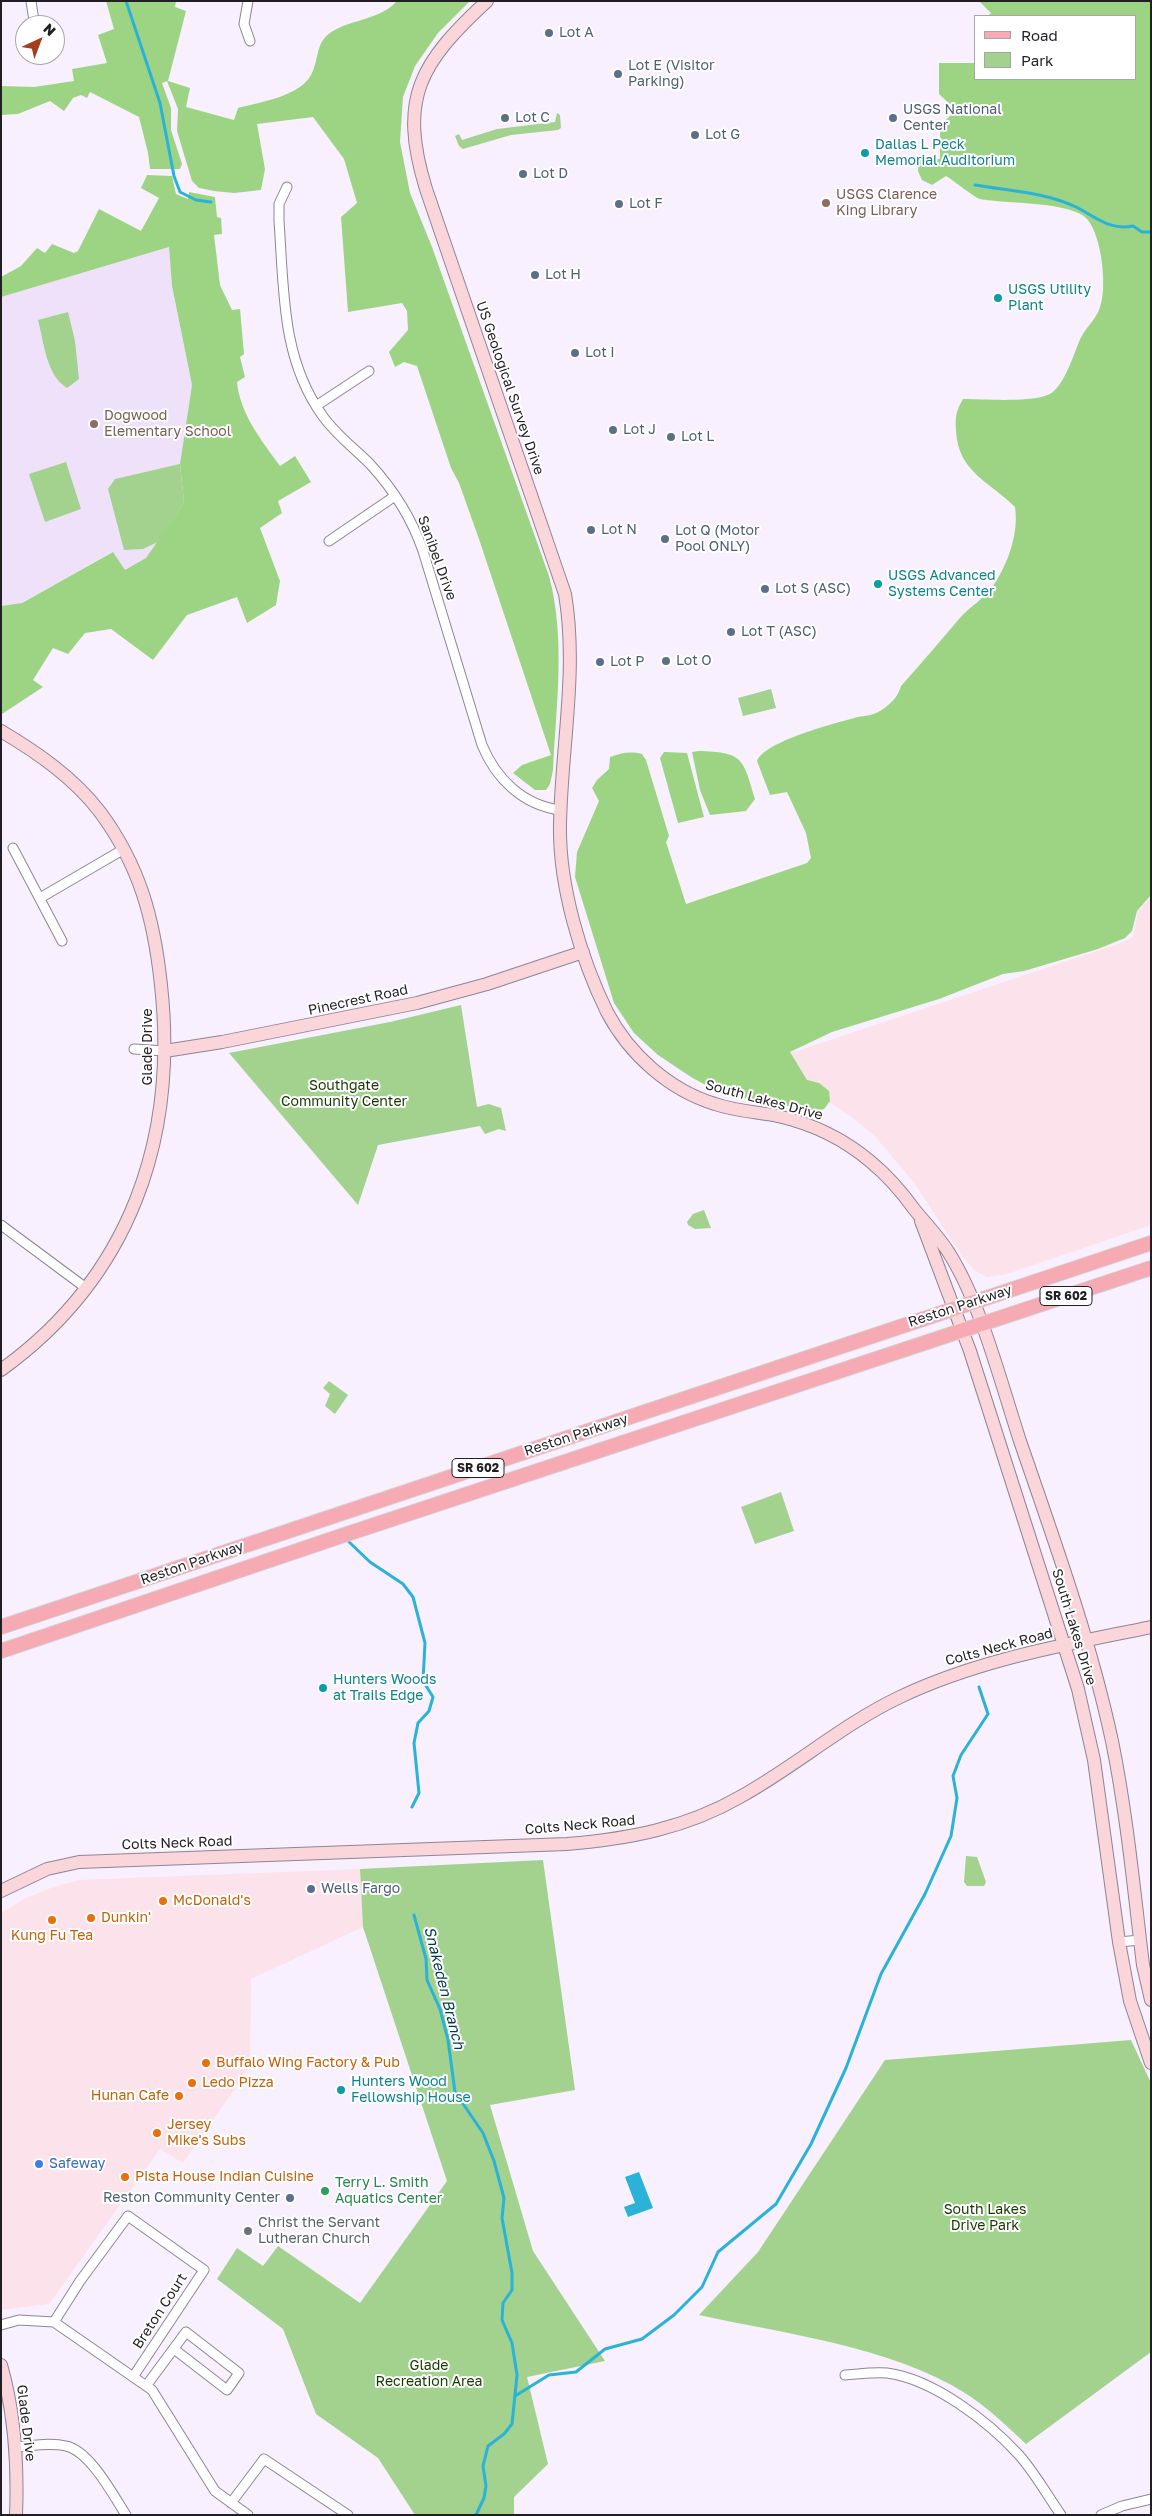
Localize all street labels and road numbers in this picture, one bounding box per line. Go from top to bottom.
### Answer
street label: US Geological Survey Drive [472,299,548,477]
street label: Sanibel Drive [414,513,460,603]
street label: Pinecrest Road [307,981,409,1019]
street label: Glade Drive [140,1008,156,1086]
street label: South Lakes Drive [703,1076,825,1124]
street label: Reston Parkway [906,1281,1014,1331]
road number: SR 602 [1040,1286,1092,1305]
street label: Reston Parkway [522,1410,630,1460]
road number: SR 602 [452,1459,504,1478]
street label: Reston Parkway [138,1537,246,1589]
street label: South Lakes Drive [1048,1567,1100,1687]
street label: Colts Neck Road [943,1625,1055,1669]
street label: Colts Neck Road [524,1812,636,1838]
street label: Colts Neck Road [121,1833,233,1853]
street label: Breton Court [129,2270,191,2352]
street label: Glade Drive [13,2384,39,2462]

